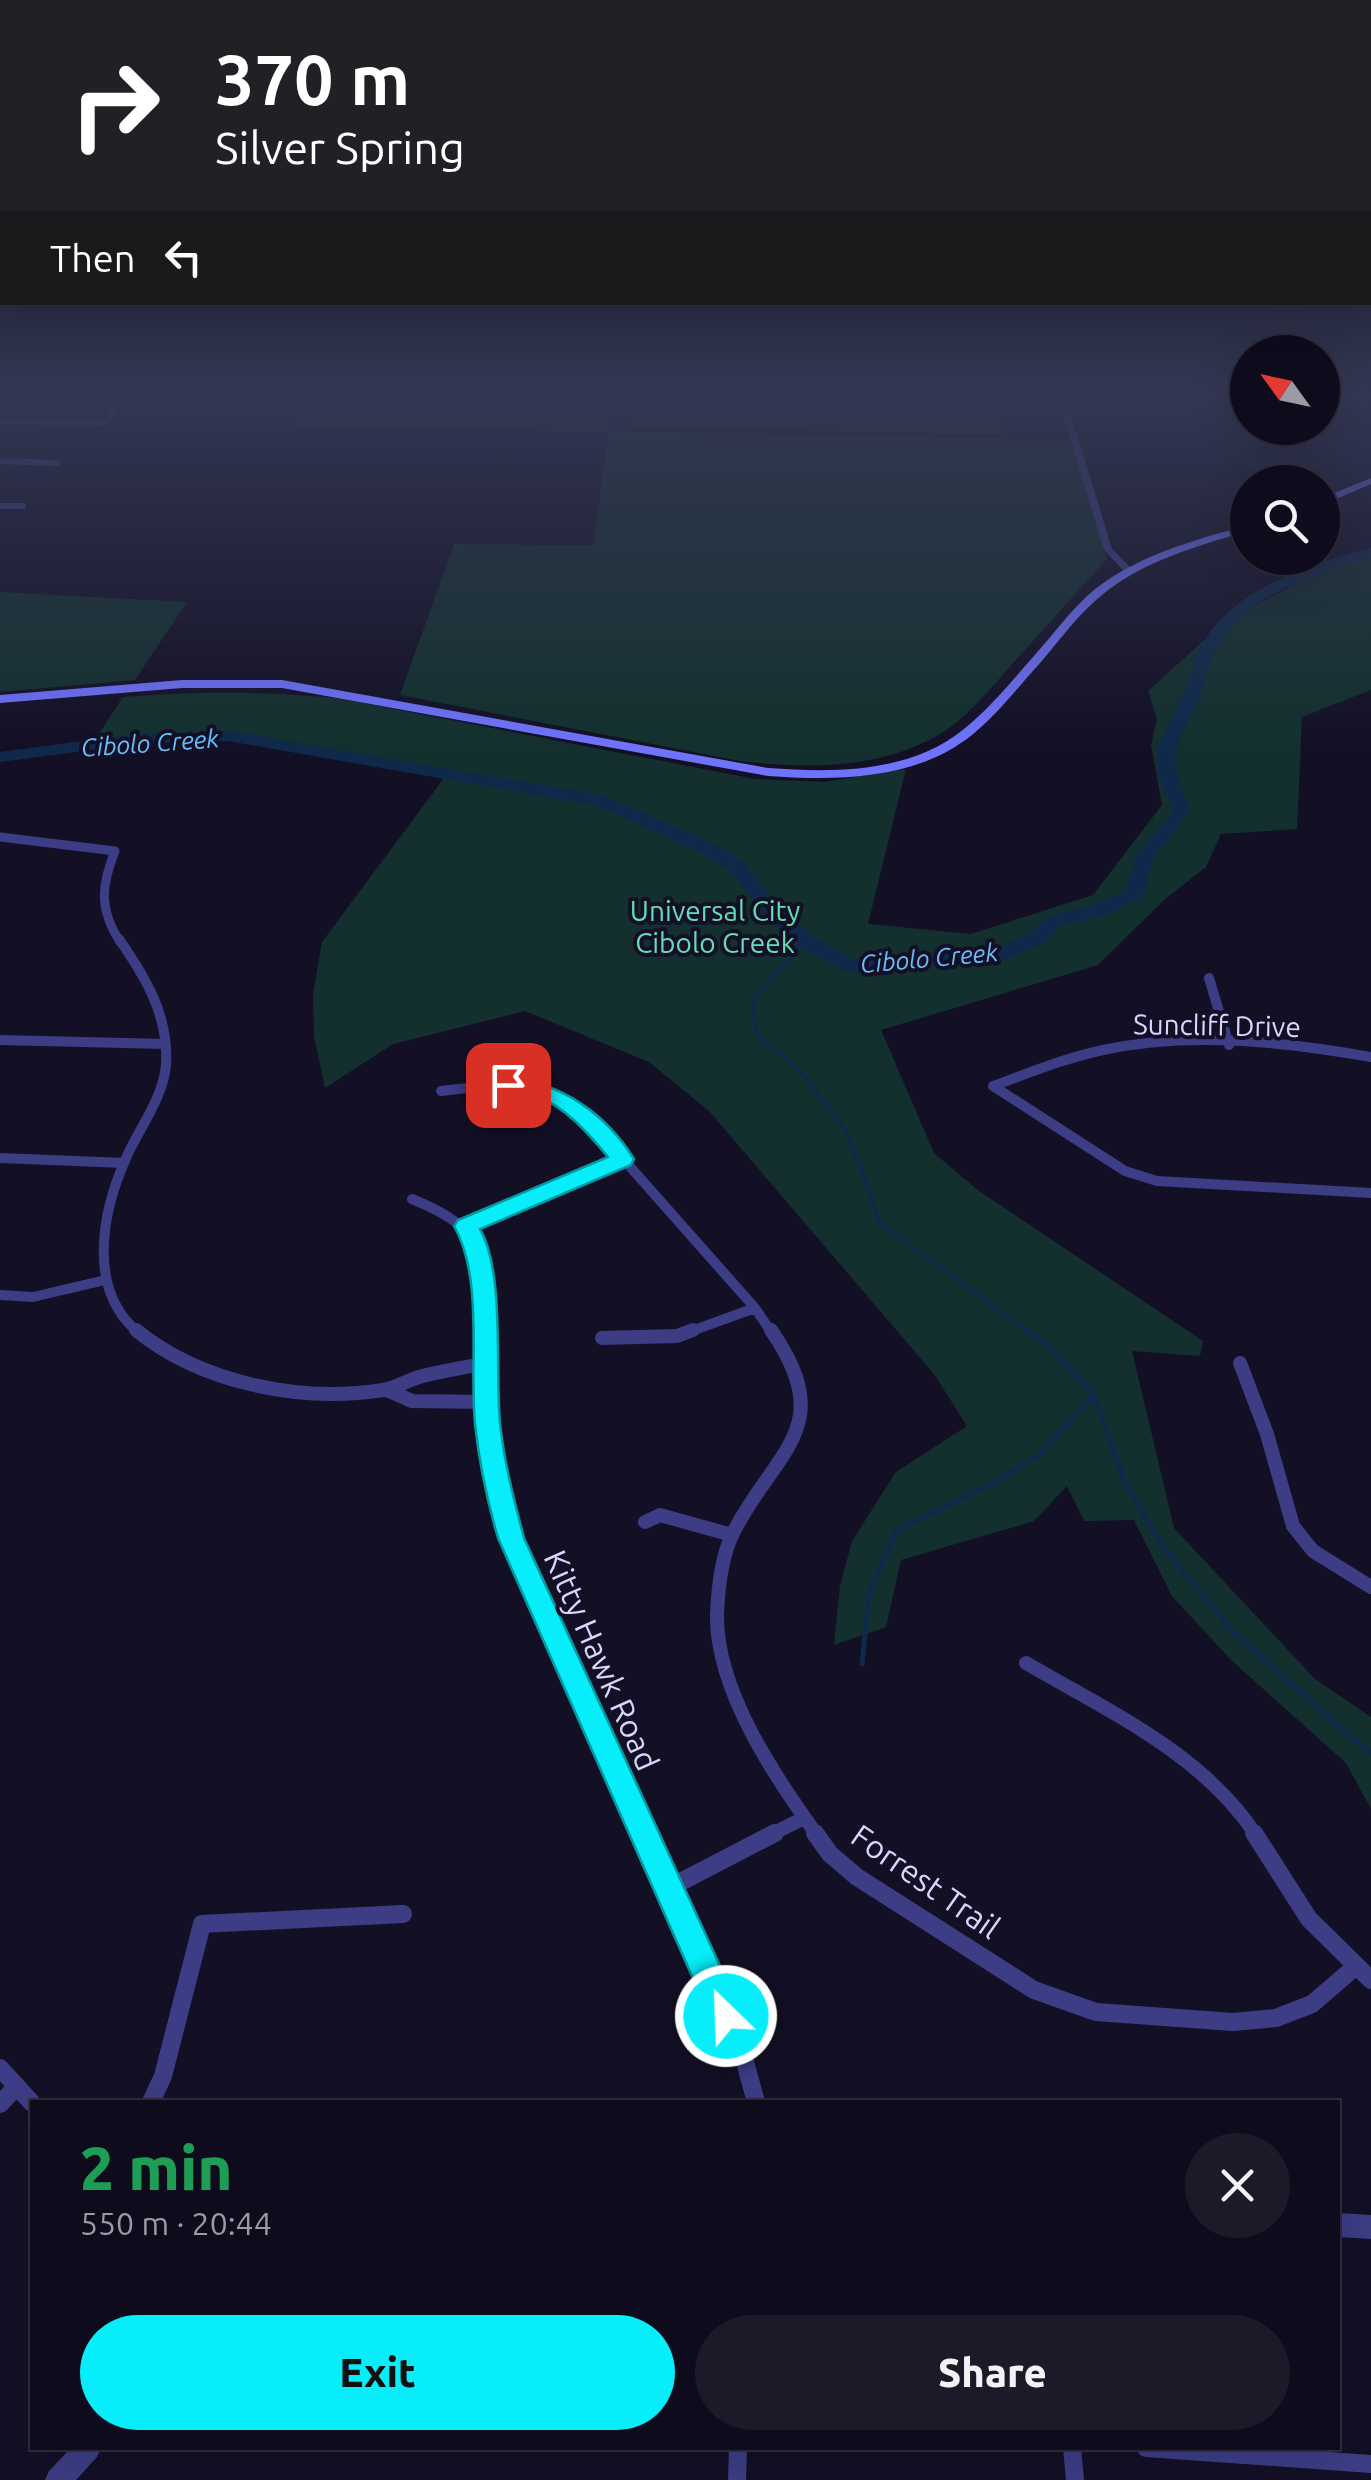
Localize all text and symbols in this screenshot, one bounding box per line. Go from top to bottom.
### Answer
icon: right [50,40,180,170]
text: 370 m [215,40,410,118]
text: Silver Spring [215,122,465,173]
icon: left [156,230,211,285]
text: Then [50,237,136,279]
north arrow [1230,335,1340,445]
map controls [1230,335,1340,575]
button: search [1230,465,1340,575]
water label: Cibolo Creek [80,724,220,762]
park label: Universal City Cibolo Creek [630,895,800,958]
water label: Cibolo Creek [859,938,999,978]
street label: Suncliff Drive [1133,1008,1301,1042]
pin [466,1043,551,1128]
icon: arrive [481,1058,536,1113]
street label: Kitty Hawk Road [537,1545,667,1775]
street label: Forrest Trail [845,1817,1007,1945]
position arrow [674,1964,778,2068]
button: close [1185,2133,1290,2238]
text: 2 min [80,2134,233,2201]
text: 550 m · 20:44 [80,2205,272,2241]
button: Exit [80,2315,675,2430]
button: Share [695,2315,1290,2430]

